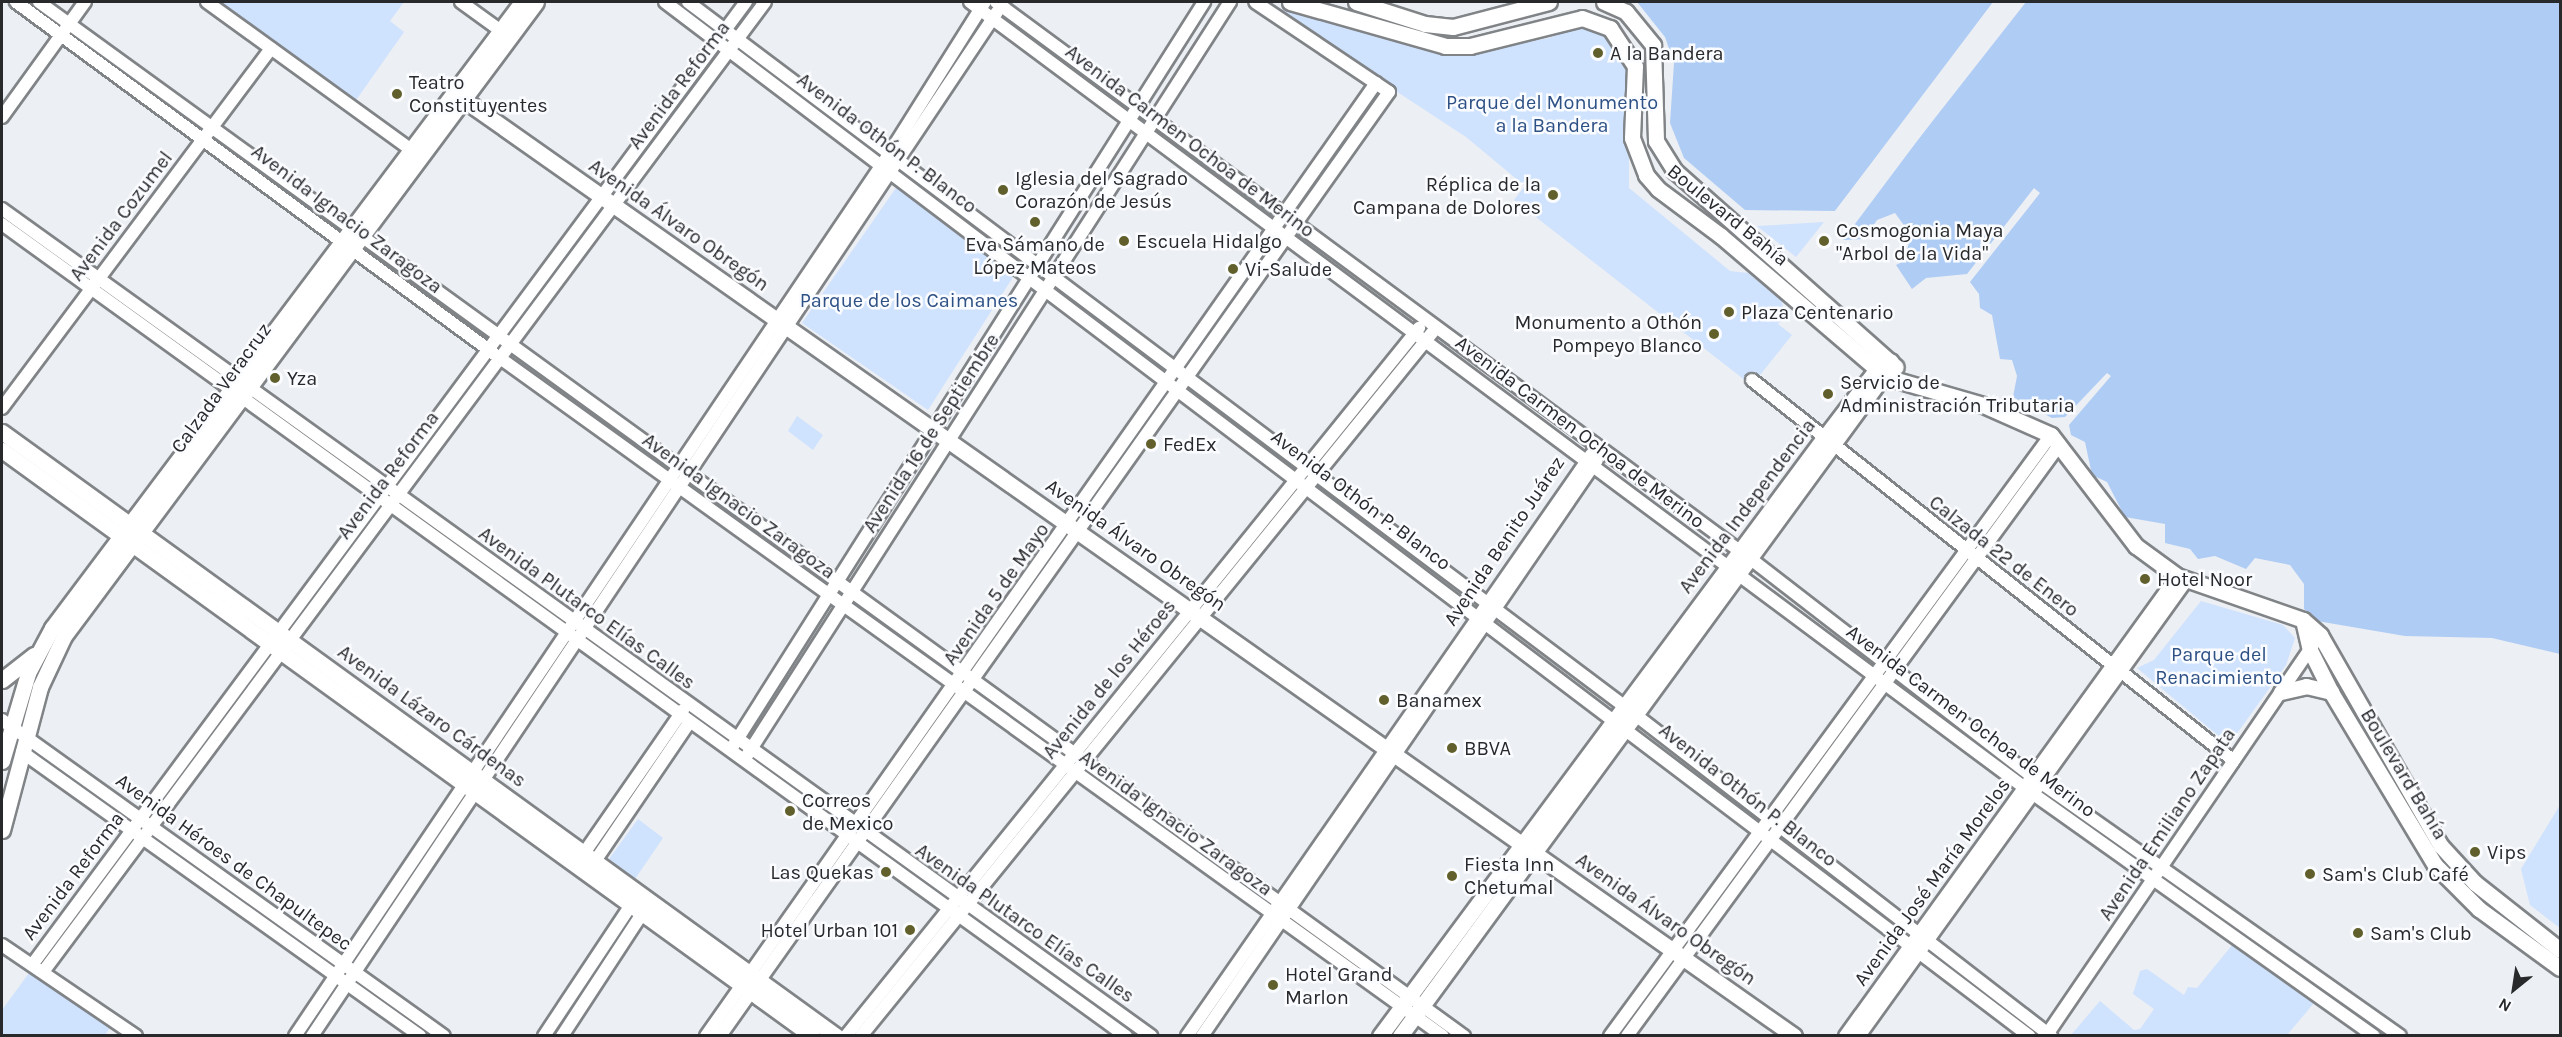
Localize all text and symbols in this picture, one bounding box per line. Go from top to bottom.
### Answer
street label: Avenida Reforma [623,16,735,154]
street label: Avenida Carmen Ochoa de Merino [1061,39,1319,243]
place label: A la Bandera [1610,41,1723,65]
marker: A la Bandera [1591,46,1605,60]
street label: Avenida Othón P. Blanco [792,68,982,218]
place label: Teatro Constituyentes [409,70,548,117]
marker: Teatro Constituyentes [390,87,404,101]
park label: Parque del Monumento a la Bandera [1446,90,1658,137]
street label: Avenida Ignacio Zaragoza [247,139,447,299]
street label: Avenida Cozumel [64,146,178,286]
street label: Avenida Álvaro Obregón [584,154,774,296]
street label: Boulevard Bahía [1663,159,1793,271]
place label: Iglesia del Sagrado Corazón de Jesús [1015,166,1188,213]
place label: Réplica de la Campana de Dolores [1353,172,1541,219]
marker: Iglesia del Sagrado Corazón de Jesús [996,183,1010,197]
marker: Réplica de la Campana de Dolores [1546,188,1560,202]
marker: Eva Sámano de López Mateos [1028,215,1042,229]
place label: Cosmogonia Maya "Arbol de la Vida" [1836,218,2004,265]
place label: Escuela Hidalgo [1136,229,1282,253]
place label: Eva Sámano de López Mateos [965,232,1105,279]
marker: Escuela Hidalgo [1117,234,1131,248]
marker: Cosmogonia Maya "Arbol de la Vida" [1817,234,1831,248]
place label: Vi-Salude [1245,257,1332,281]
marker: Vi-Salude [1226,262,1240,276]
park label: Parque de los Caimanes [800,288,1018,312]
place label: Plaza Centenario [1741,300,1894,324]
marker: Plaza Centenario [1722,305,1736,319]
place label: Monumento a Othón Pompeyo Blanco [1514,310,1702,357]
street label: Calzada Veracruz [166,318,276,458]
marker: Monumento a Othón Pompeyo Blanco [1707,327,1721,341]
street label: Avenida 16 de Septiembre [858,329,1004,537]
street label: Avenida Carmen Ochoa de Merino [1451,330,1709,534]
place label: Yza [287,366,317,390]
marker: Yza [268,371,282,385]
place label: Servicio de Administración Tributaria [1840,371,2075,418]
marker: Servicio de Administración Tributaria [1821,387,1835,401]
street label: Avenida Reforma [332,406,444,544]
street label: Avenida Independencia [1674,414,1820,598]
street label: Avenida Othón P. Blanco [1266,425,1456,575]
street label: Avenida Ignacio Zaragoza [638,428,840,584]
place label: FedEx [1163,432,1217,456]
marker: FedEx [1144,437,1158,451]
street label: Avenida Benito Juárez [1438,452,1570,630]
street label: Avenida Álvaro Obregón [1041,474,1231,616]
street label: Calzada 22 de Enero [1924,490,2084,622]
street label: Avenida 5 de Mayo [938,518,1054,670]
street label: Avenida Plutarco Elías Calles [474,521,700,695]
place label: Hotel Noor [2157,567,2252,591]
marker: Hotel Noor [2138,572,2152,586]
street label: Avenida de los Héroes [1037,594,1181,764]
street label: Avenida Carmen Ochoa de Merino [1842,619,2100,823]
street label: Avenida Lázaro Cárdenas [333,640,531,792]
park label: Parque del Renacimiento [2155,642,2283,689]
place label: Banamex [1396,688,1482,712]
marker: Banamex [1377,693,1391,707]
street label: Boulevard Bahía [2355,704,2453,844]
street label: Avenida Othón P. Blanco [1654,718,1842,872]
street label: Avenida Emiliano Zapata [2093,723,2241,925]
place label: BBVA [1464,736,1511,760]
marker: BBVA [1445,741,1459,755]
street label: Avenida Ignacio Zaragoza [1075,745,1277,901]
street label: Avenida Héroes de Chapultepec [111,768,357,956]
street label: Avenida José María Morelos [1849,773,2015,991]
place label: Correos de Mexico [802,788,894,835]
marker: Correos de Mexico [783,804,797,818]
street label: Avenida Reforma [17,807,129,945]
street label: Avenida Plutarco Elías Calles [911,838,1139,1008]
place label: Vips [2487,840,2526,864]
marker: Vips [2468,845,2482,859]
street label: Avenida Álvaro Obregón [1571,848,1761,990]
place label: Fiesta Inn Chetumal [1464,852,1554,899]
place label: Las Quekas [770,860,874,884]
place label: Sam's Club Café [2322,862,2469,886]
marker: Las Quekas [879,865,893,879]
marker: Sam's Club Café [2303,867,2317,881]
marker: Fiesta Inn Chetumal [1445,869,1459,883]
place label: Hotel Urban 101 [761,918,898,942]
place label: Sam's Club [2370,921,2472,945]
marker: Hotel Urban 101 [903,923,917,937]
marker: Sam's Club [2351,926,2365,940]
north arrow [2484,959,2544,1019]
place label: Hotel Grand Marlon [1285,962,1392,1009]
marker: Hotel Grand Marlon [1266,978,1280,992]
text: N [2495,994,2514,1016]

